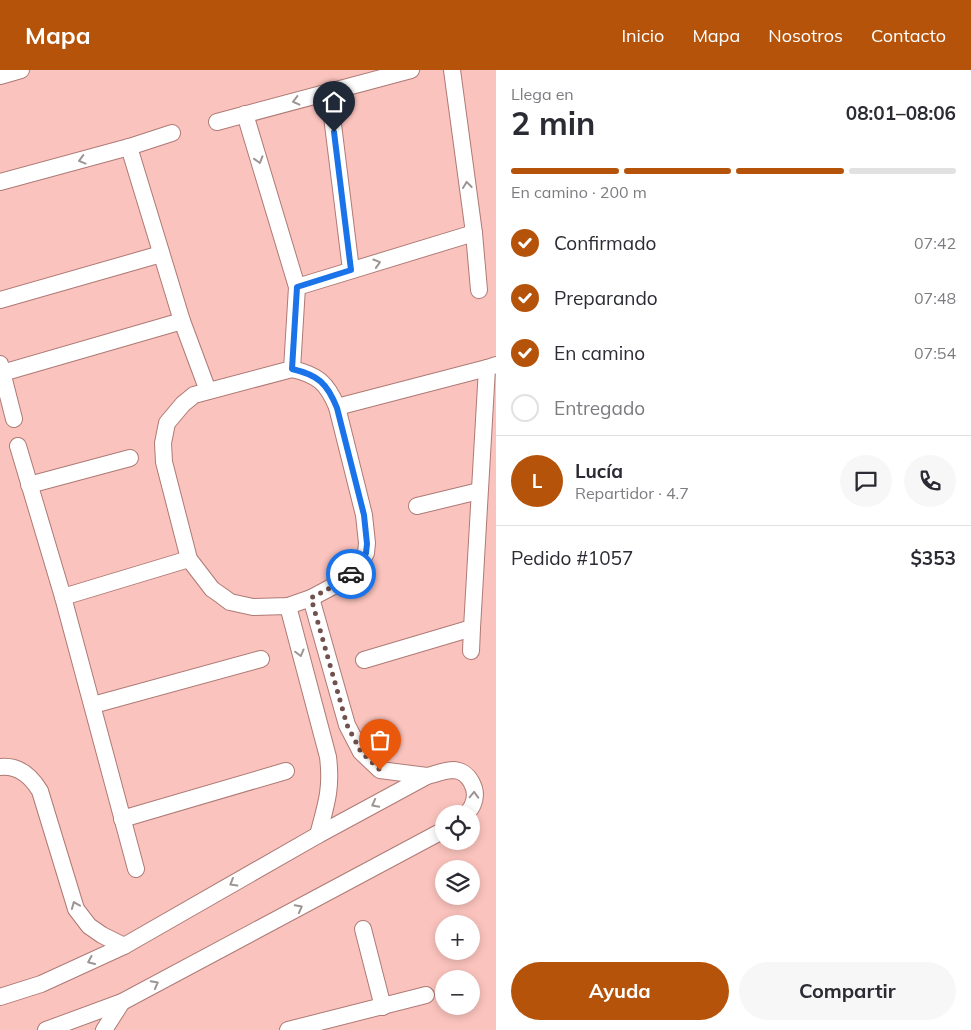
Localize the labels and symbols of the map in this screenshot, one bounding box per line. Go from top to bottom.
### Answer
pin [313,81,355,132]
one-way arrow [293,95,301,105]
one-way arrow [77,154,86,165]
one-way arrow [254,156,264,164]
one-way arrow [462,181,473,189]
one-way arrow [373,258,381,268]
courier [326,549,376,599]
one-way arrow [295,648,305,656]
pin [359,719,401,770]
one-way arrow [468,790,479,798]
one-way arrow [372,798,381,808]
one-way arrow [230,877,239,887]
one-way arrow [71,901,82,910]
one-way arrow [293,904,302,914]
one-way arrow [87,955,96,965]
one-way arrow [150,980,159,990]

